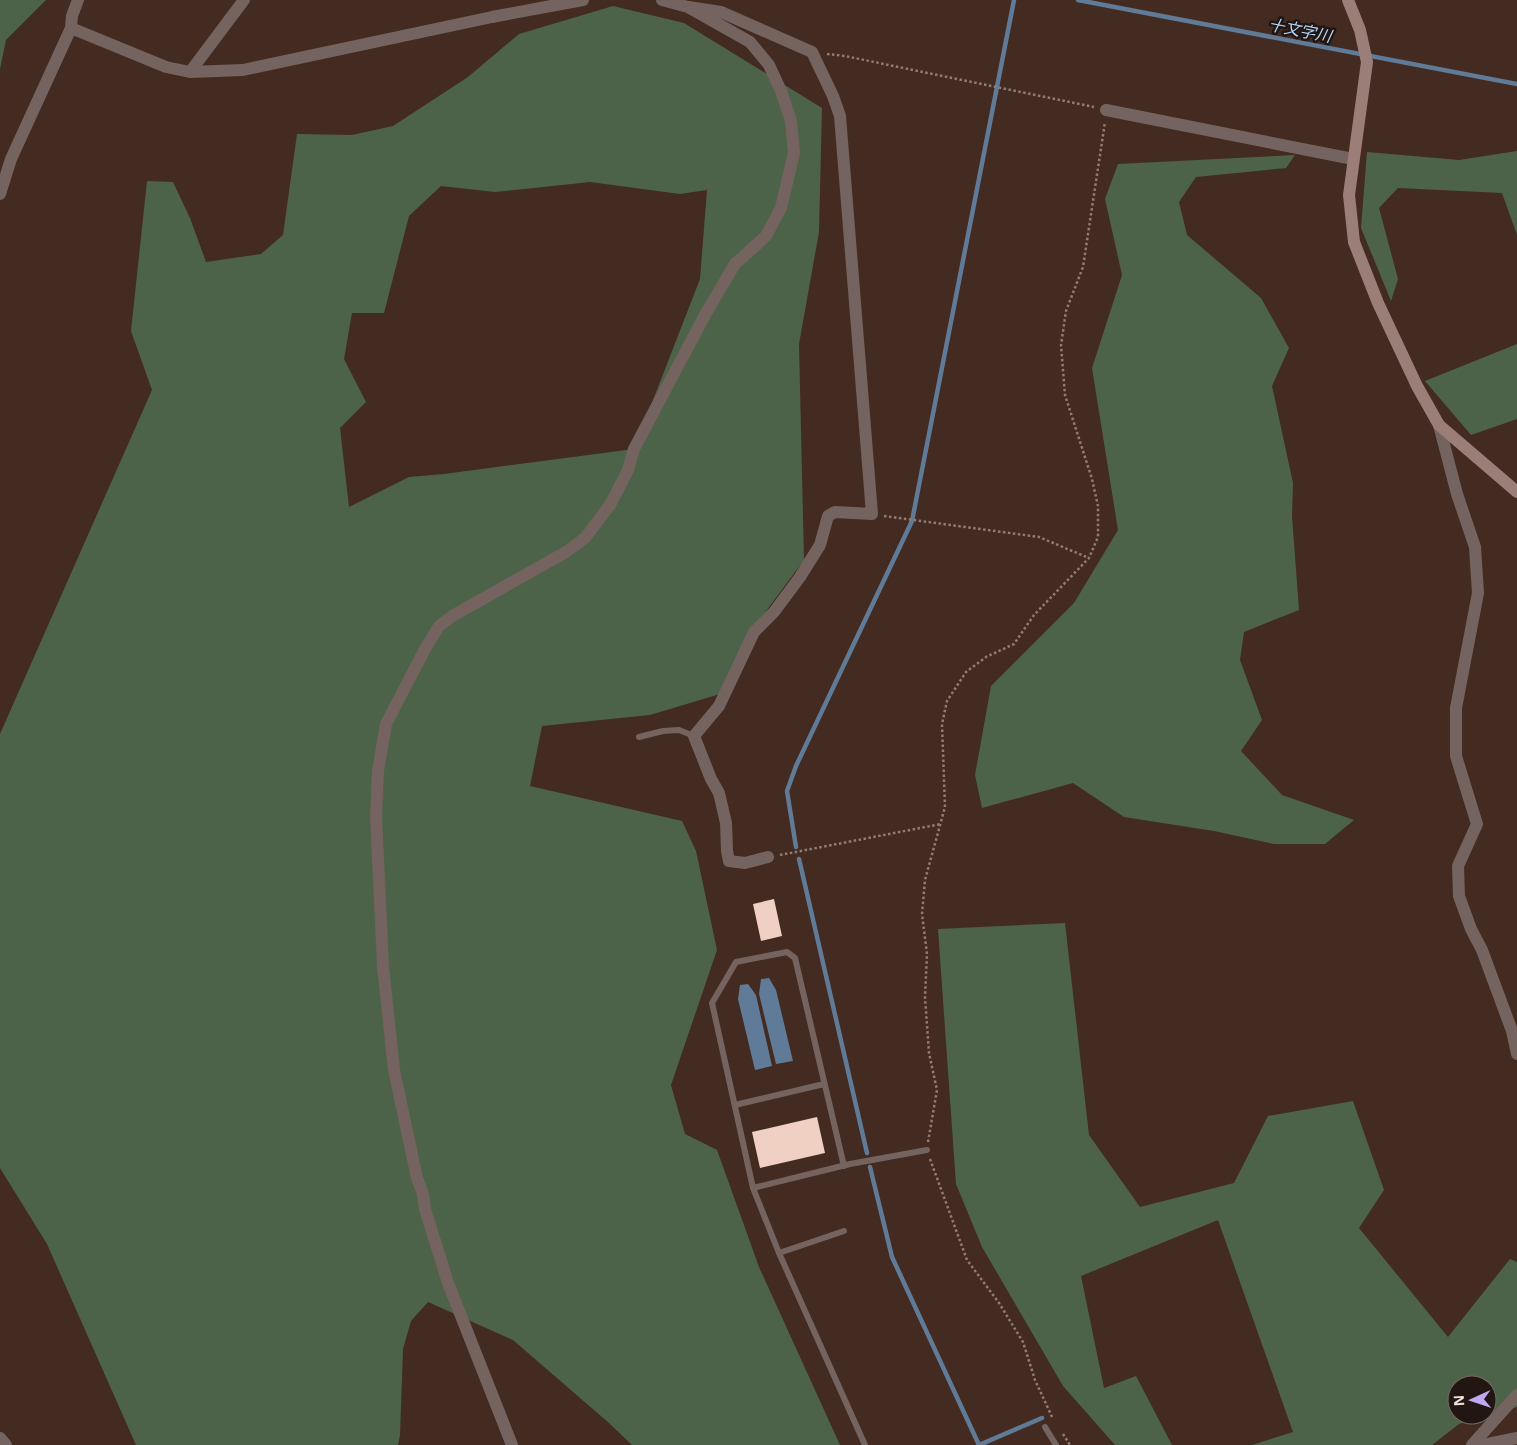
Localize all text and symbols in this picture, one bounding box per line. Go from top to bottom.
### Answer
water label: 十文字川 [1266,13,1335,47]
north arrow [1447,1375,1497,1425]
text: N [1449,1395,1468,1407]

